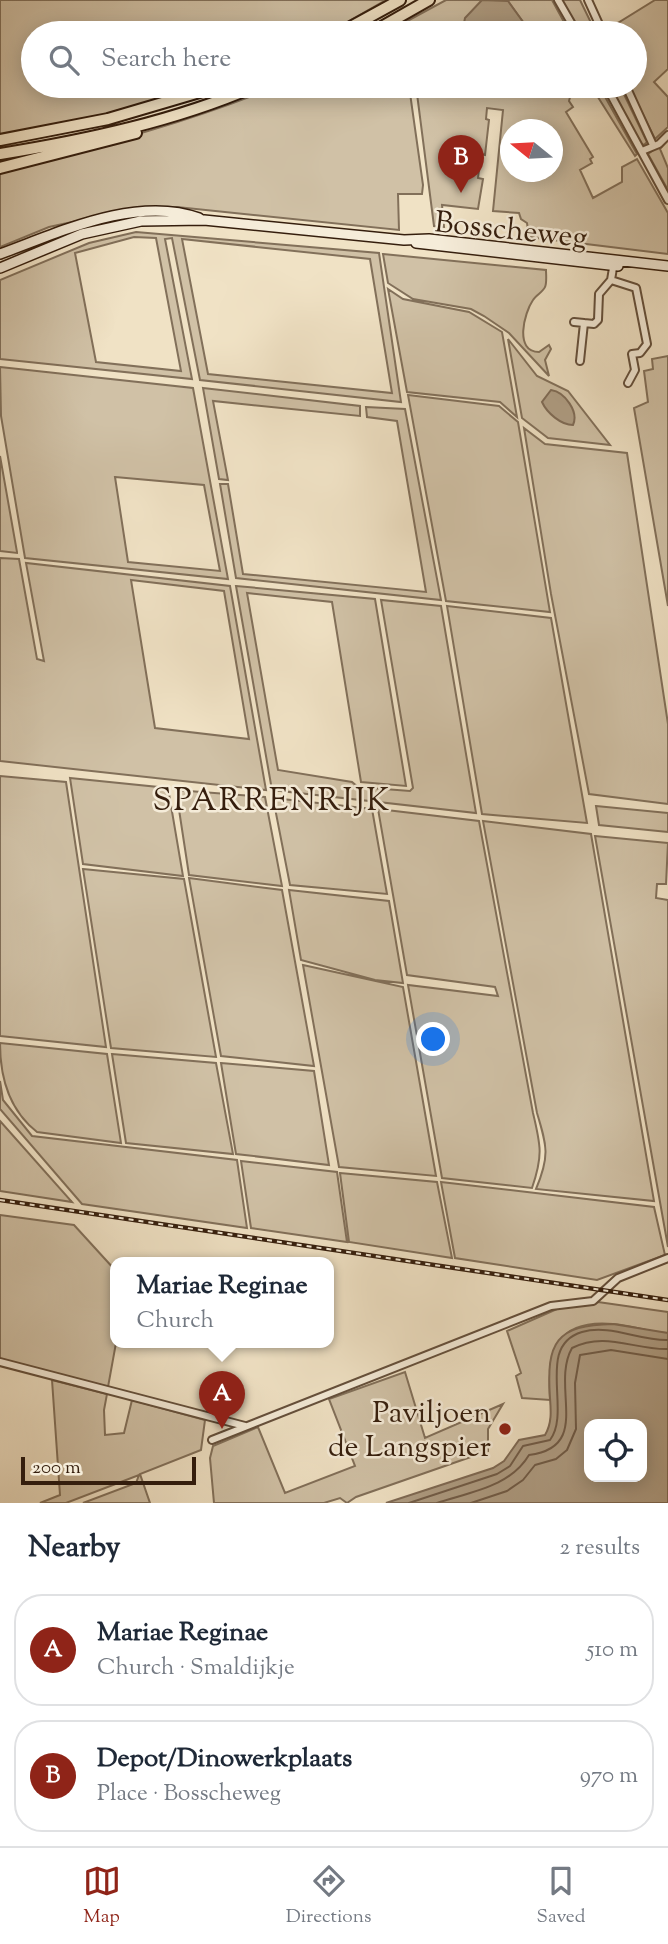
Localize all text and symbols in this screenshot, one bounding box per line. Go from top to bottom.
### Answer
search box [21,21,647,98]
icon: search [45,41,83,79]
text: Search here [101,41,231,78]
north arrow [500,119,563,182]
pin: B [438,135,484,193]
street label: Bosscheweg [432,202,589,261]
district label: SPARRENRIJK [153,779,391,825]
your location [416,1022,450,1056]
popup [110,1257,334,1348]
text: Mariae Reginae [136,1268,308,1305]
text: Church [136,1305,214,1338]
pin: A [199,1371,245,1429]
place label: Paviljoen de Langspier [328,1393,491,1470]
map controls [584,1419,647,1482]
button: locate [584,1419,647,1482]
marker: Paviljoen de Langspier [497,1421,513,1437]
scale bar [21,1454,196,1486]
text: 200 m [32,1455,81,1482]
text: Nearby [28,1527,120,1570]
text: 2 results [560,1532,640,1565]
text: Mariae Reginae [97,1615,268,1652]
text: A [44,1634,62,1667]
text: 510 m [586,1634,638,1667]
text: Church · Smaldijkje [97,1652,295,1685]
text: Depot/Dinowerkplaats [97,1741,352,1778]
text: B [46,1760,60,1793]
text: 970 m [580,1760,638,1793]
text: Place · Bosscheweg [97,1778,281,1811]
tab: Map [83,1862,121,1931]
tab: Directions [286,1862,371,1931]
tab: Saved [537,1862,585,1931]

